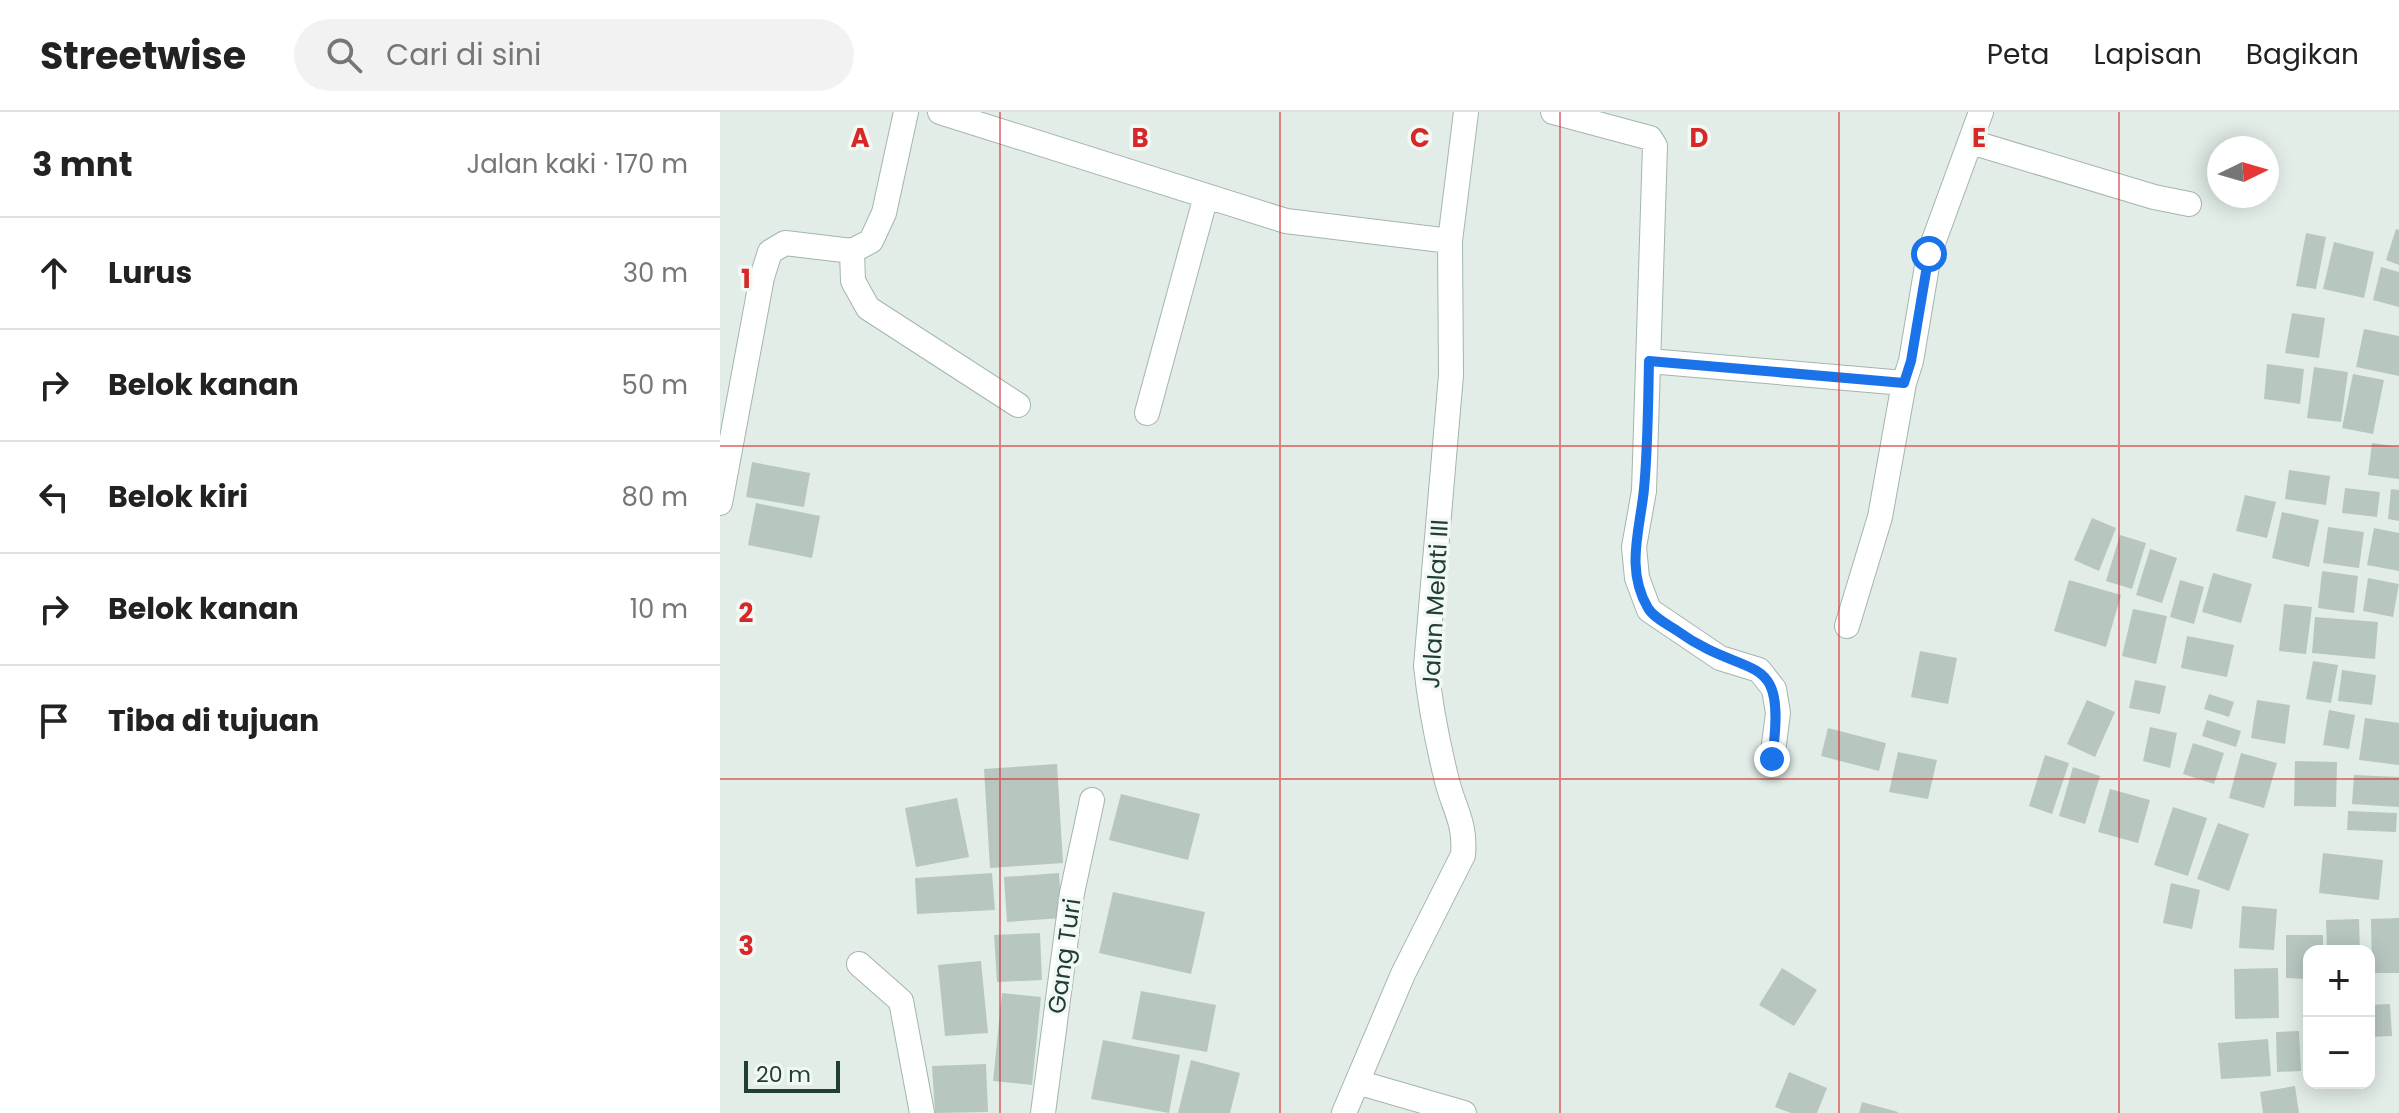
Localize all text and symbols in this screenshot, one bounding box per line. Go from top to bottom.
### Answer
search box [294,19,854,91]
text: Streetwise [40,29,246,82]
icon: search [322,33,366,77]
text: Cari di sini [386,33,541,76]
text: Peta [1987,35,2050,74]
text: Lapisan [2094,35,2202,74]
text: Bagikan [2246,35,2359,74]
text: A [850,120,870,156]
text: B [1131,120,1149,156]
text: C [1410,120,1430,156]
text: D [1690,120,1709,156]
text: E [1972,120,1986,156]
north arrow [2207,136,2279,208]
text: 3 mnt [32,140,133,188]
text: Jalan kaki · 170 m [466,146,688,182]
route start [1911,236,1947,272]
icon: ahead [32,251,76,295]
text: Lurus [108,251,192,294]
text: 30 m [623,255,688,291]
text: 1 [741,261,751,297]
icon: right [32,363,76,407]
text: Belok kanan [108,363,299,406]
text: 50 m [622,367,688,403]
icon: left [32,475,76,519]
text: Belok kiri [108,475,248,518]
text: 80 m [622,479,688,515]
street label: Jalan Melati III [1414,519,1456,689]
icon: right [32,587,76,631]
text: Belok kanan [108,587,299,630]
text: 10 m [630,591,688,627]
text: 2 [739,595,754,631]
icon: arrive [32,699,76,743]
text: Tiba di tujuan [108,699,319,742]
route end [1754,741,1790,777]
street label: Gang Turi [1040,896,1088,1016]
text: 3 [738,928,754,964]
map controls [2303,945,2375,1089]
button: + [2303,945,2375,1017]
button: − [2303,1017,2375,1089]
scale bar [744,1057,840,1093]
text: 20 m [756,1059,811,1090]

